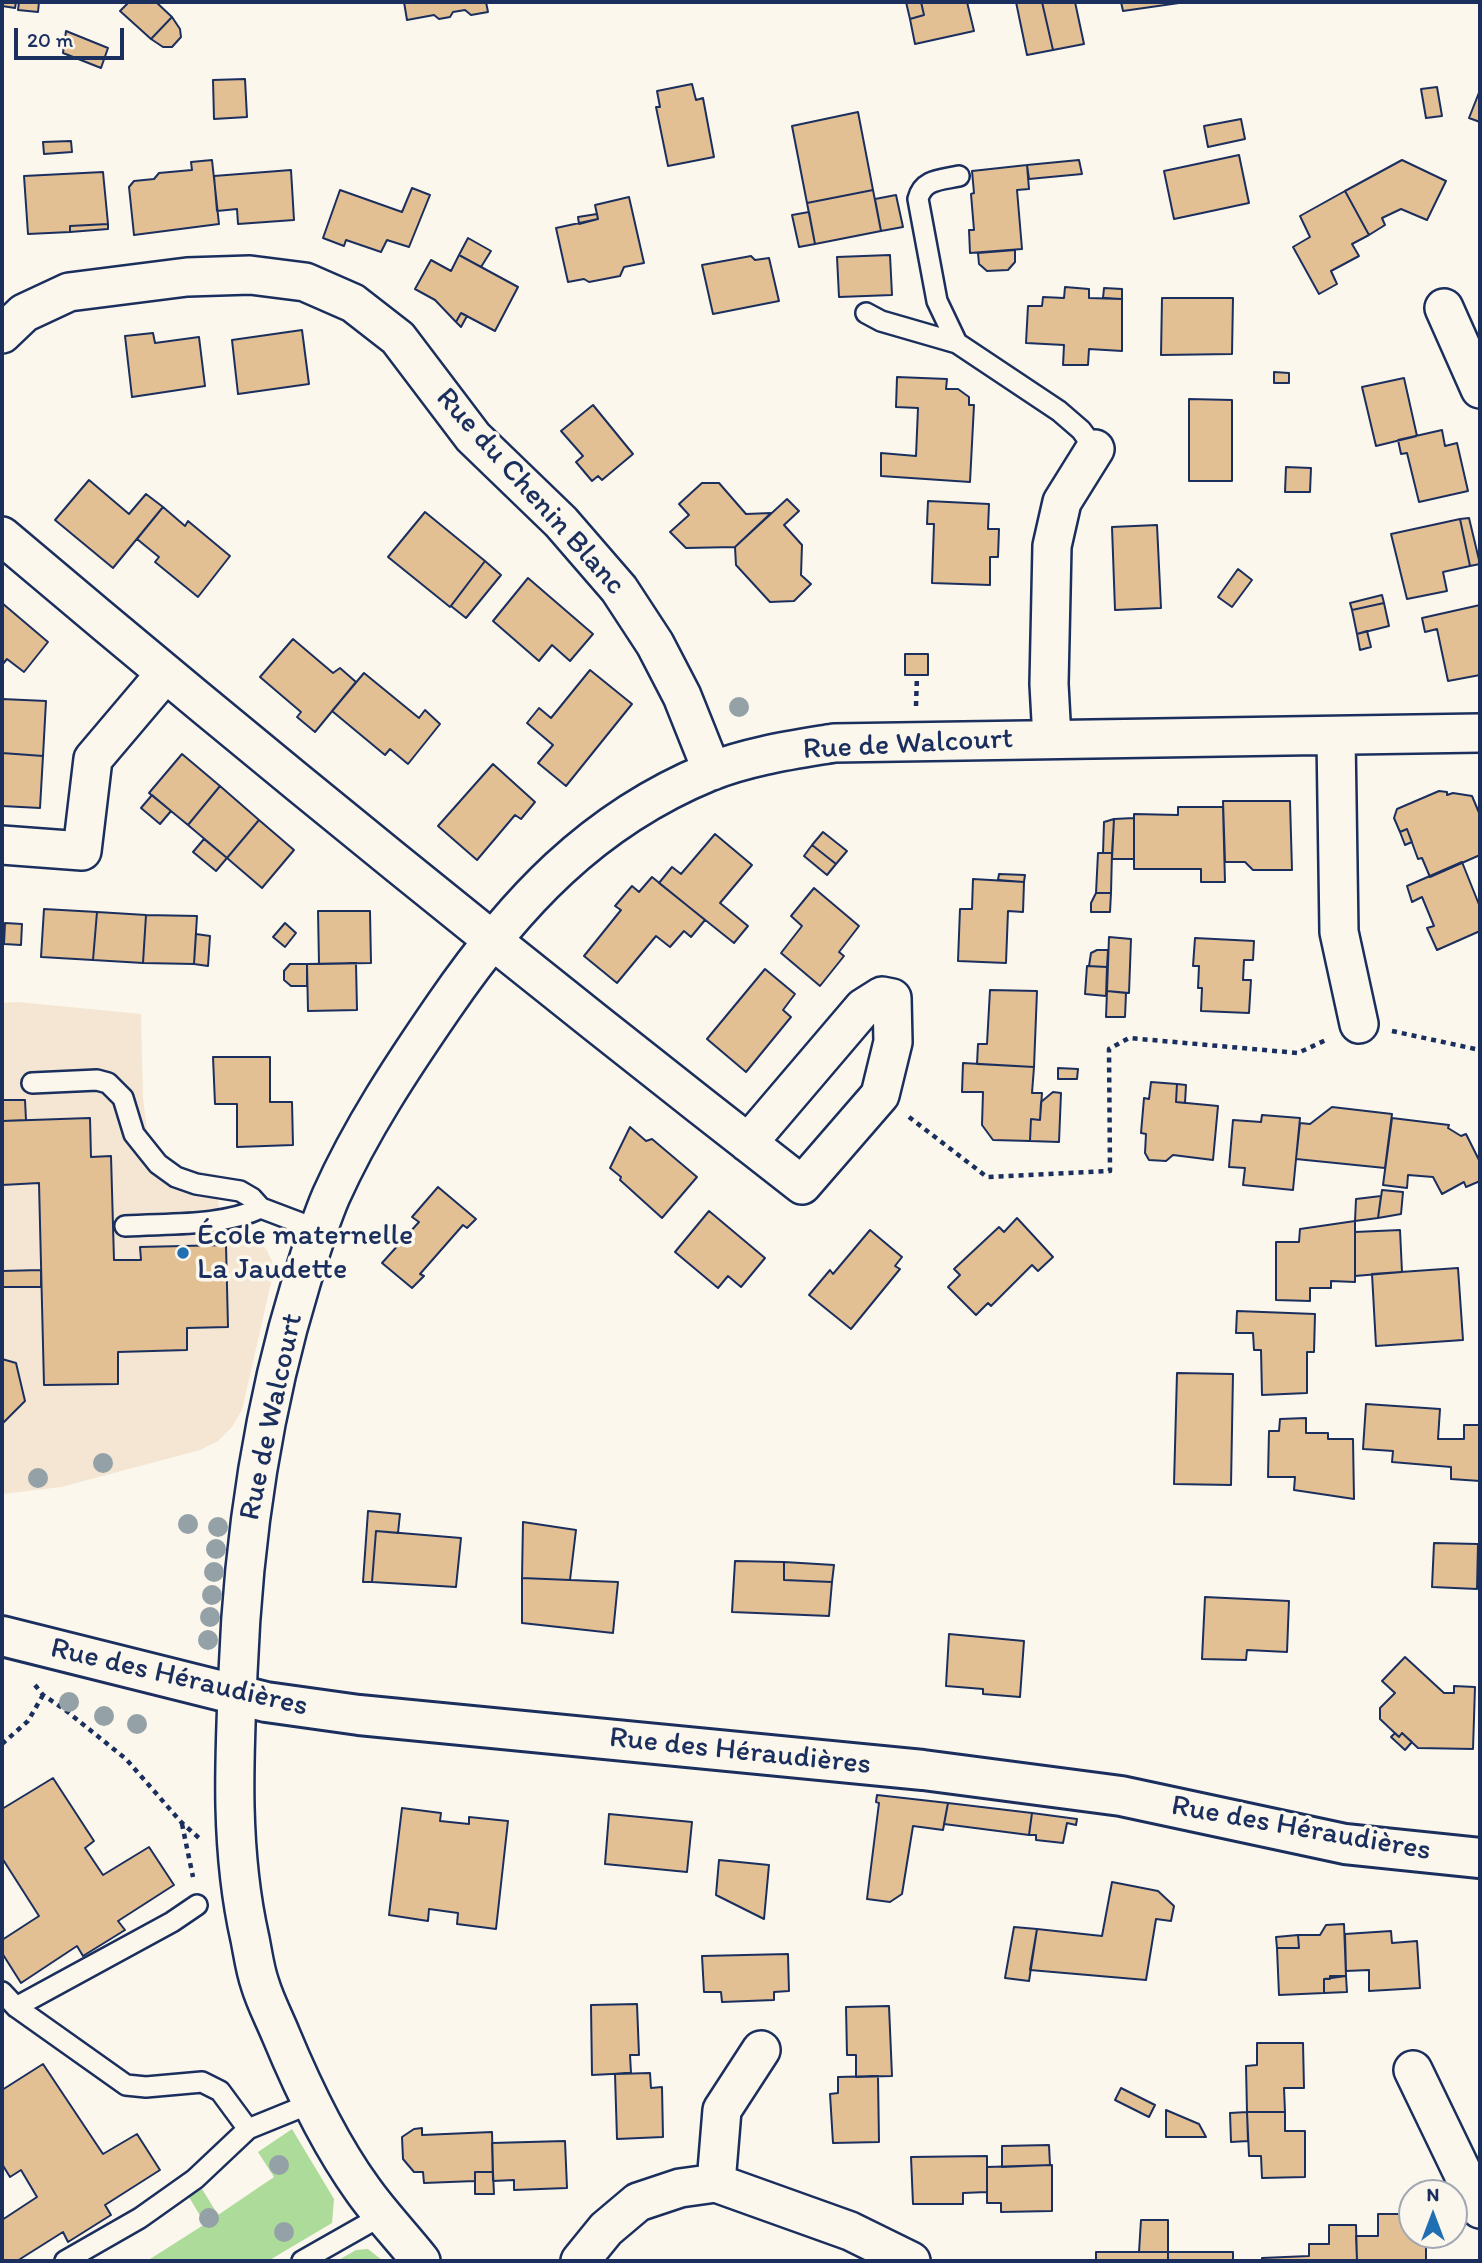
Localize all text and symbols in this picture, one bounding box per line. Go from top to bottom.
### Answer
scale bar [18,14,128,58]
text: 20 m [27,27,73,52]
street label: Rue du Chenin Blanc [428,381,632,603]
street label: Rue de Walcourt [802,722,1014,768]
place label: École maternelle La Jaudette [197,1218,413,1288]
marker: École maternelle La Jaudette [175,1245,191,1261]
street label: Rue de Walcourt [232,1310,312,1524]
street label: Rue des Héraudières [47,1631,311,1725]
street label: Rue des Héraudières [607,1720,873,1784]
street label: Rue des Héraudières [1168,1788,1434,1870]
north arrow [1398,2179,1468,2249]
text: N [1427,2183,1439,2206]

